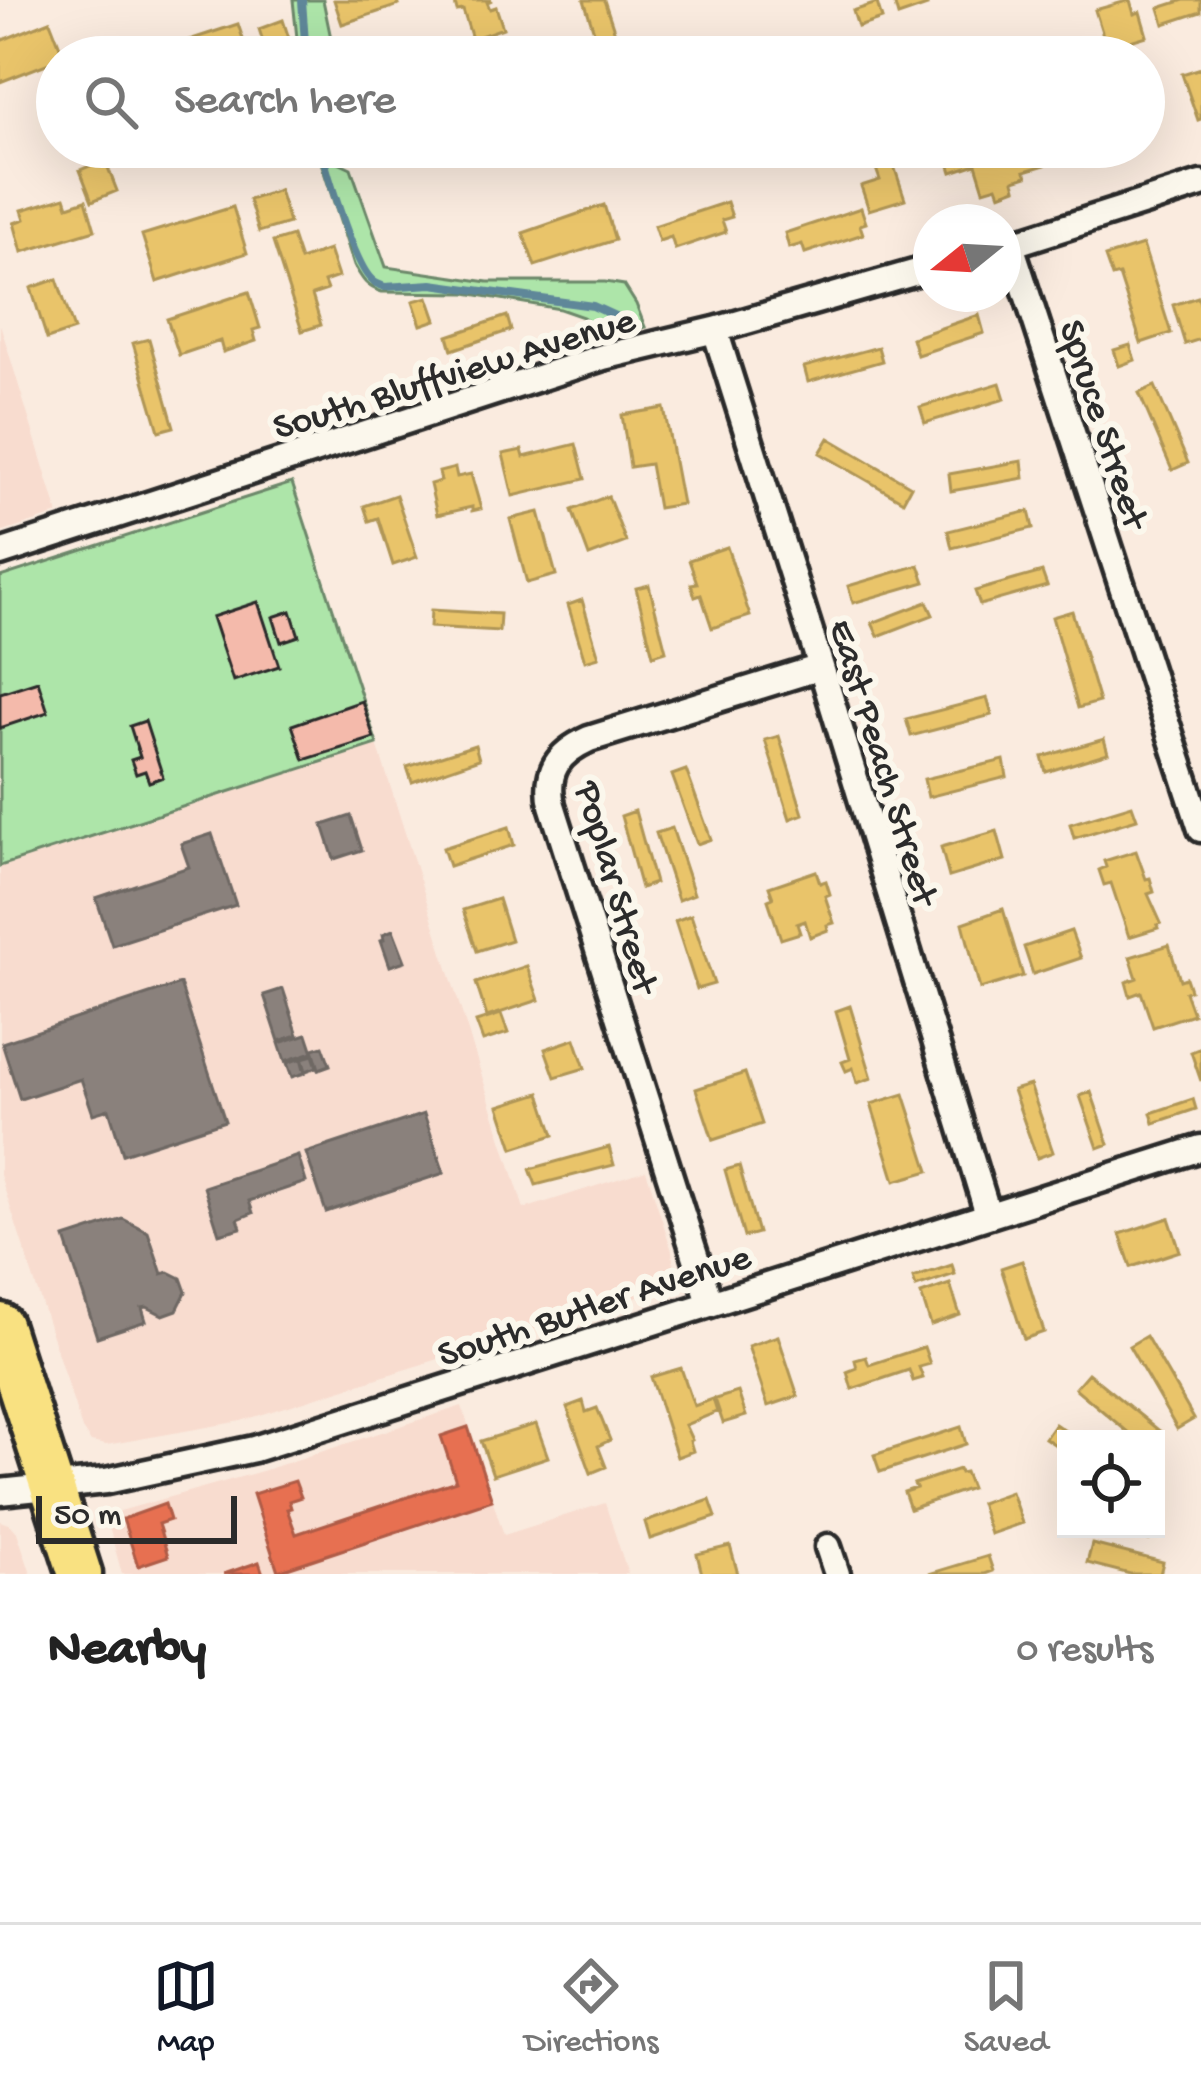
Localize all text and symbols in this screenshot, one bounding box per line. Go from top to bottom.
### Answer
search box [36,36,1165,168]
icon: search [78,69,144,135]
text: Search here [174,76,396,129]
north arrow [913,204,1021,312]
street label: South Bluffview Avenue [269,299,642,454]
street label: Spruce Street [1045,315,1157,538]
street label: East Peach Street [815,615,946,914]
street label: Poplar Street [561,775,666,1002]
street label: South Butler Avenue [433,1236,758,1381]
map controls [1057,1430,1165,1538]
button: locate [1057,1430,1165,1538]
scale bar [36,1490,237,1543]
text: 50 m [54,1498,121,1536]
text: Nearby [48,1622,206,1682]
text: 0 results [1016,1629,1153,1675]
tab: Map [153,1953,219,2063]
tab: Directions [524,1953,658,2063]
tab: Saved [964,1953,1048,2063]

